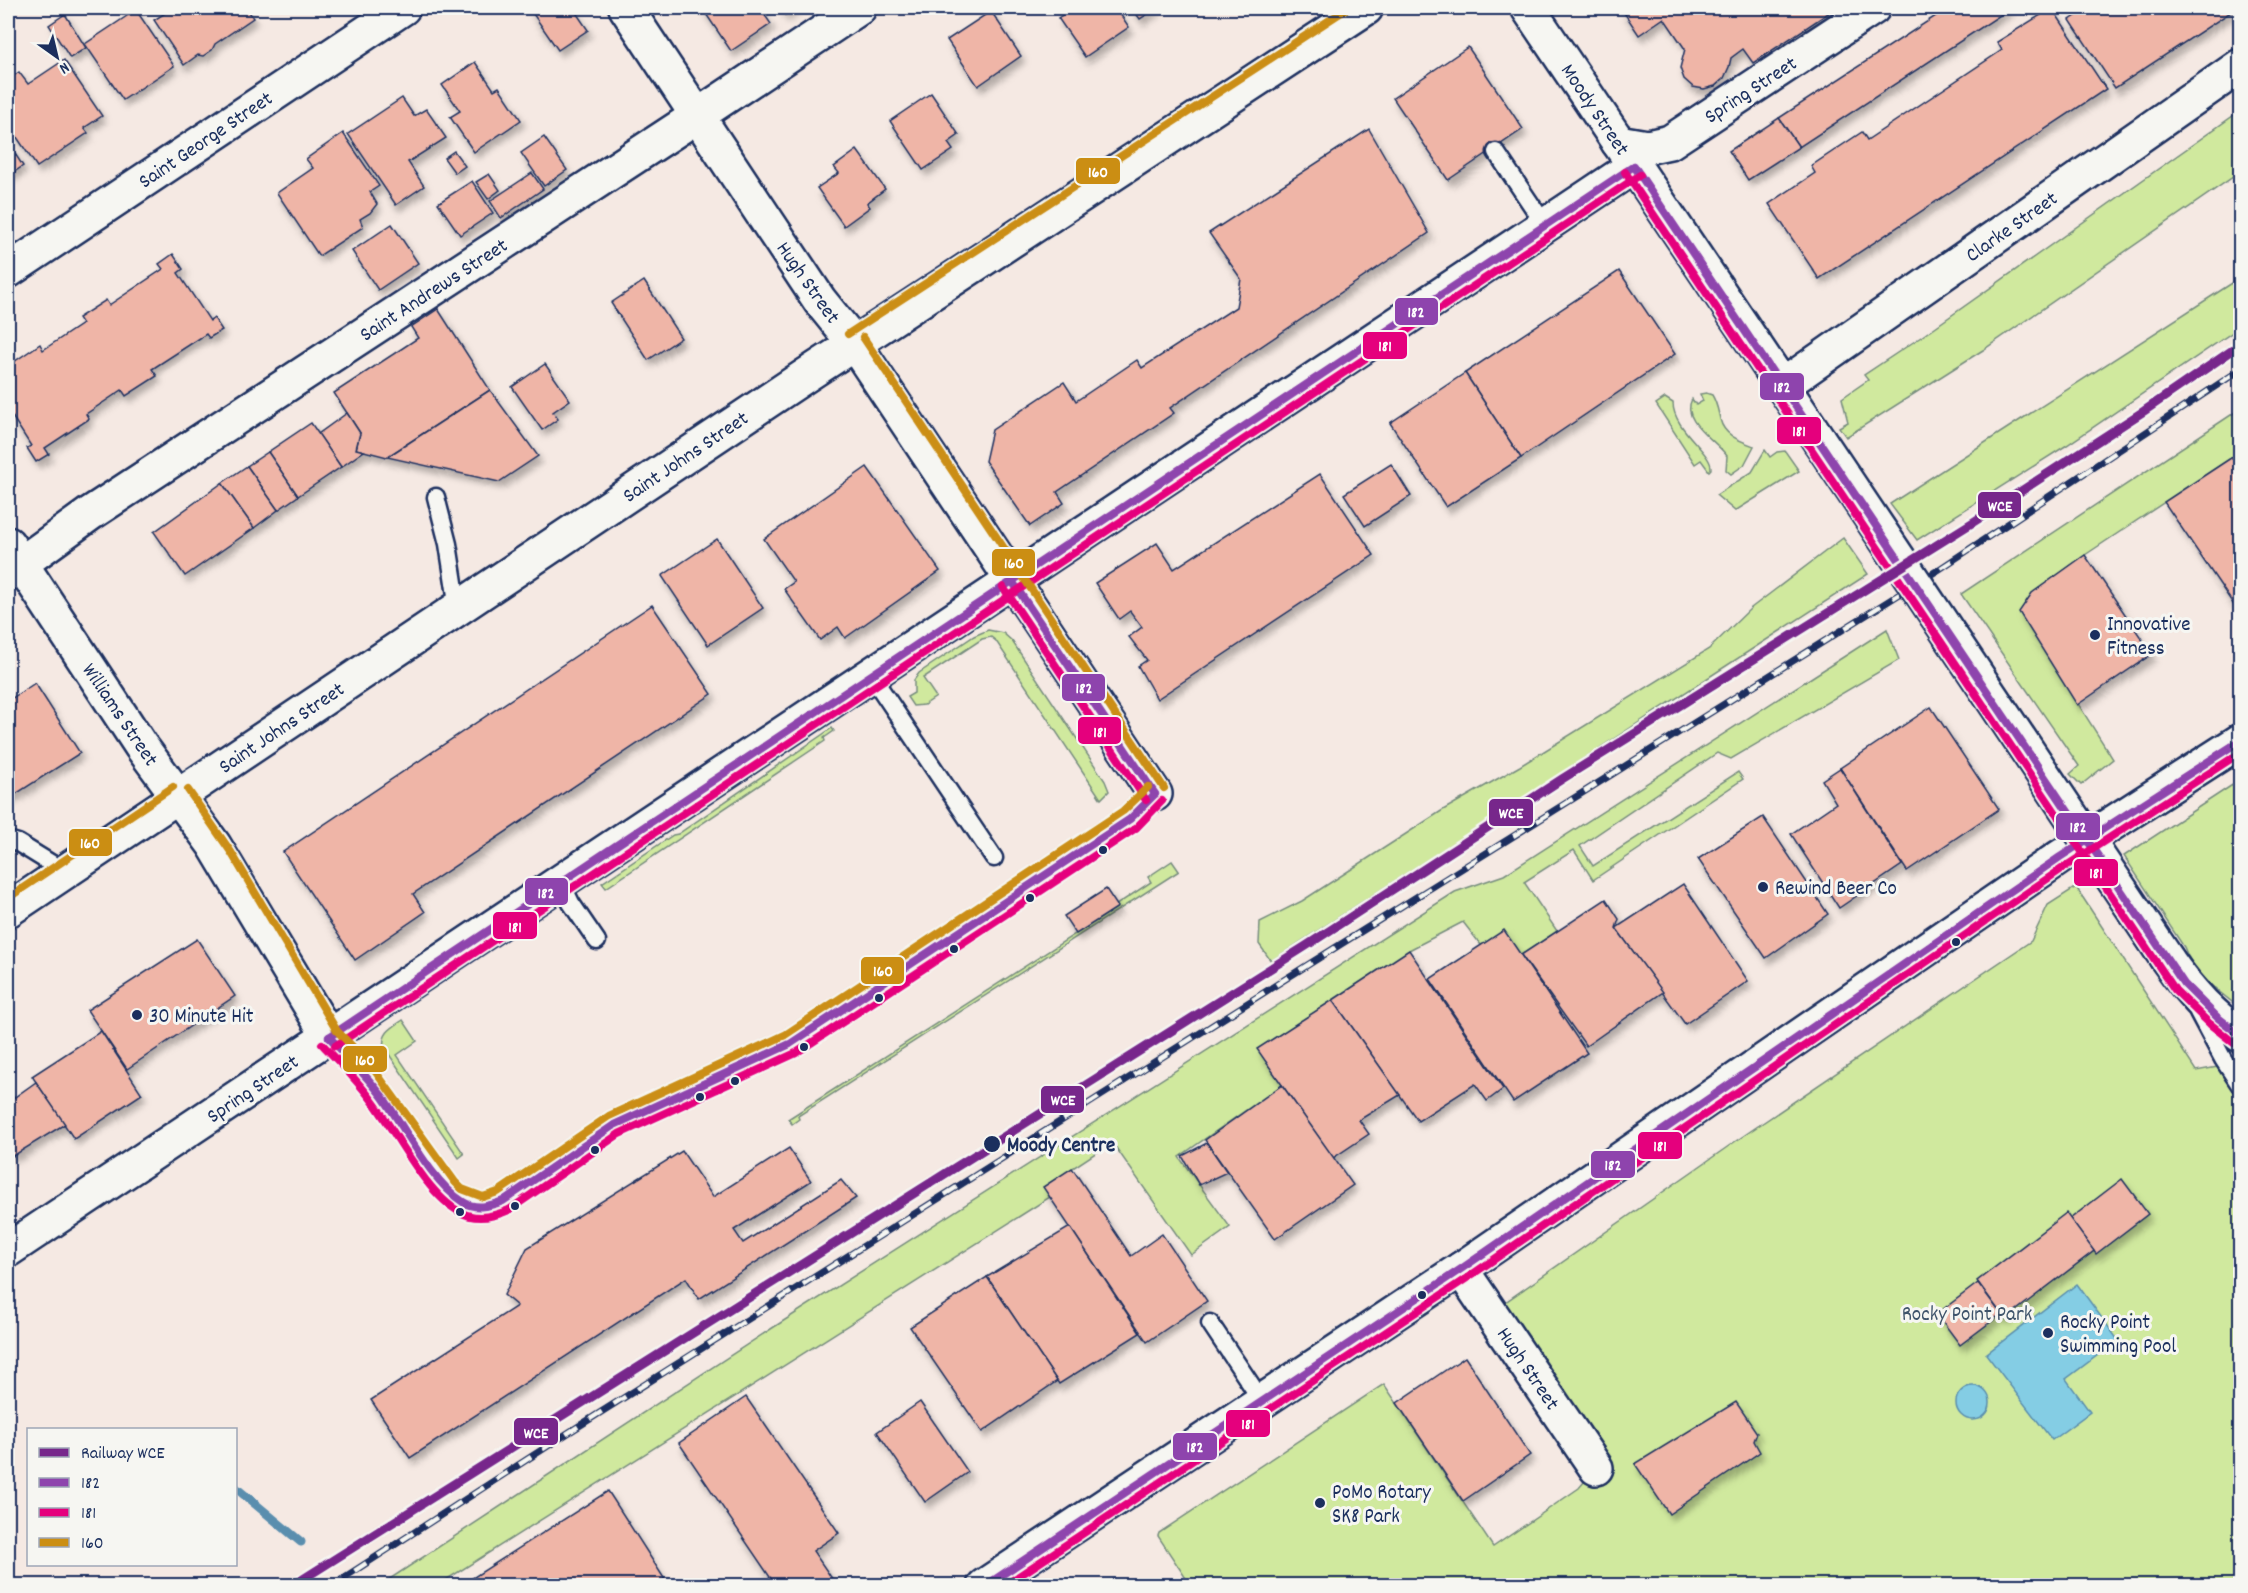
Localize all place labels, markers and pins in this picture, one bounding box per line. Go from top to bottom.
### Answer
place label: Innovative Fitness [2107,611,2190,665]
marker: Innovative Fitness [2088,628,2102,642]
unlabelled marker [1097,844,1109,856]
place label: Rewind Beer Co [1775,875,1897,905]
marker: Rewind Beer Co [1756,880,1770,894]
unlabelled marker [1024,892,1036,904]
unlabelled marker [1950,936,1962,948]
unlabelled marker [948,943,960,955]
unlabelled marker [873,992,885,1004]
place label: 30 Minute Hit [149,1003,254,1033]
marker: 30 Minute Hit [130,1008,144,1022]
unlabelled marker [798,1041,810,1053]
unlabelled marker [729,1075,741,1087]
unlabelled marker [694,1091,706,1103]
place label: Moody Centre [1007,1132,1115,1162]
marker: Moody Centre [982,1134,1002,1154]
unlabelled marker [589,1144,601,1156]
unlabelled marker [509,1200,521,1212]
unlabelled marker [454,1206,466,1218]
unlabelled marker [1416,1289,1428,1301]
place label: Rocky Point Swimming Pool [2060,1309,2176,1363]
marker: Rocky Point Swimming Pool [2041,1326,2055,1340]
place label: PoMo Rotary SK8 Park [1332,1479,1431,1533]
marker: PoMo Rotary SK8 Park [1313,1496,1327,1510]

